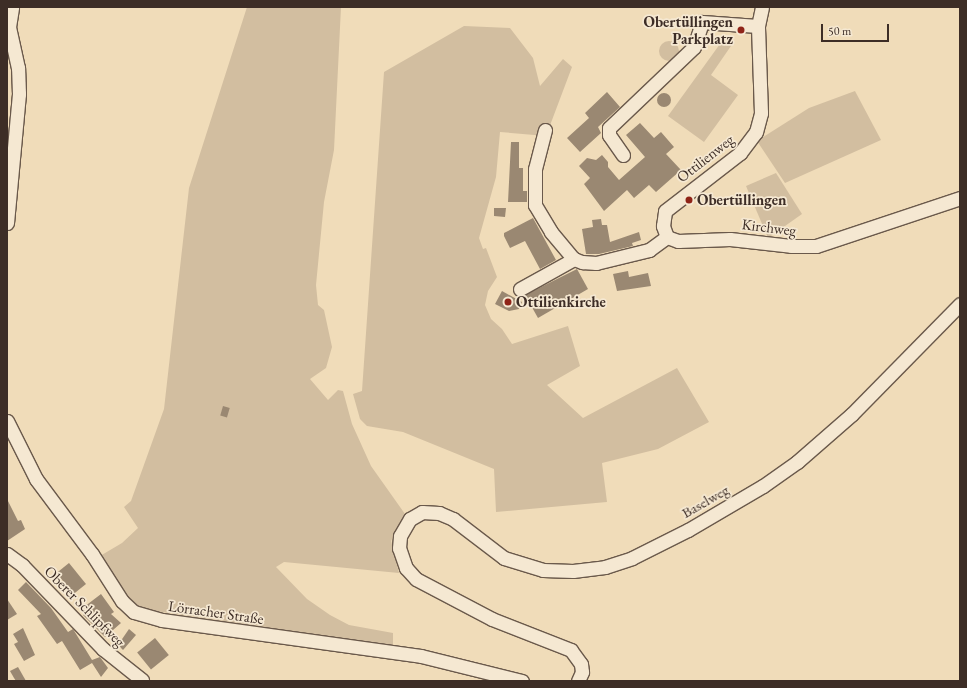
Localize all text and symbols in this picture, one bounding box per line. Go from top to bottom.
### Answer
place label: Obertüllingen Parkplatz [644,12,733,47]
scale bar [823,16,891,42]
text: 50 m [828,23,851,39]
marker: Obertüllingen Parkplatz [736,25,746,35]
street label: Ottilienweg [673,130,737,186]
place label: Obertüllingen [697,191,786,209]
marker: Obertüllingen [684,195,694,205]
street label: Kirchweg [741,215,797,239]
place label: Ottilienkirche [516,293,606,311]
marker: Ottilienkirche [503,297,513,307]
street label: Baselweg [678,480,732,522]
street label: Oberer Schlipfweg [41,562,129,650]
street label: Lörracher Straße [167,596,265,628]

